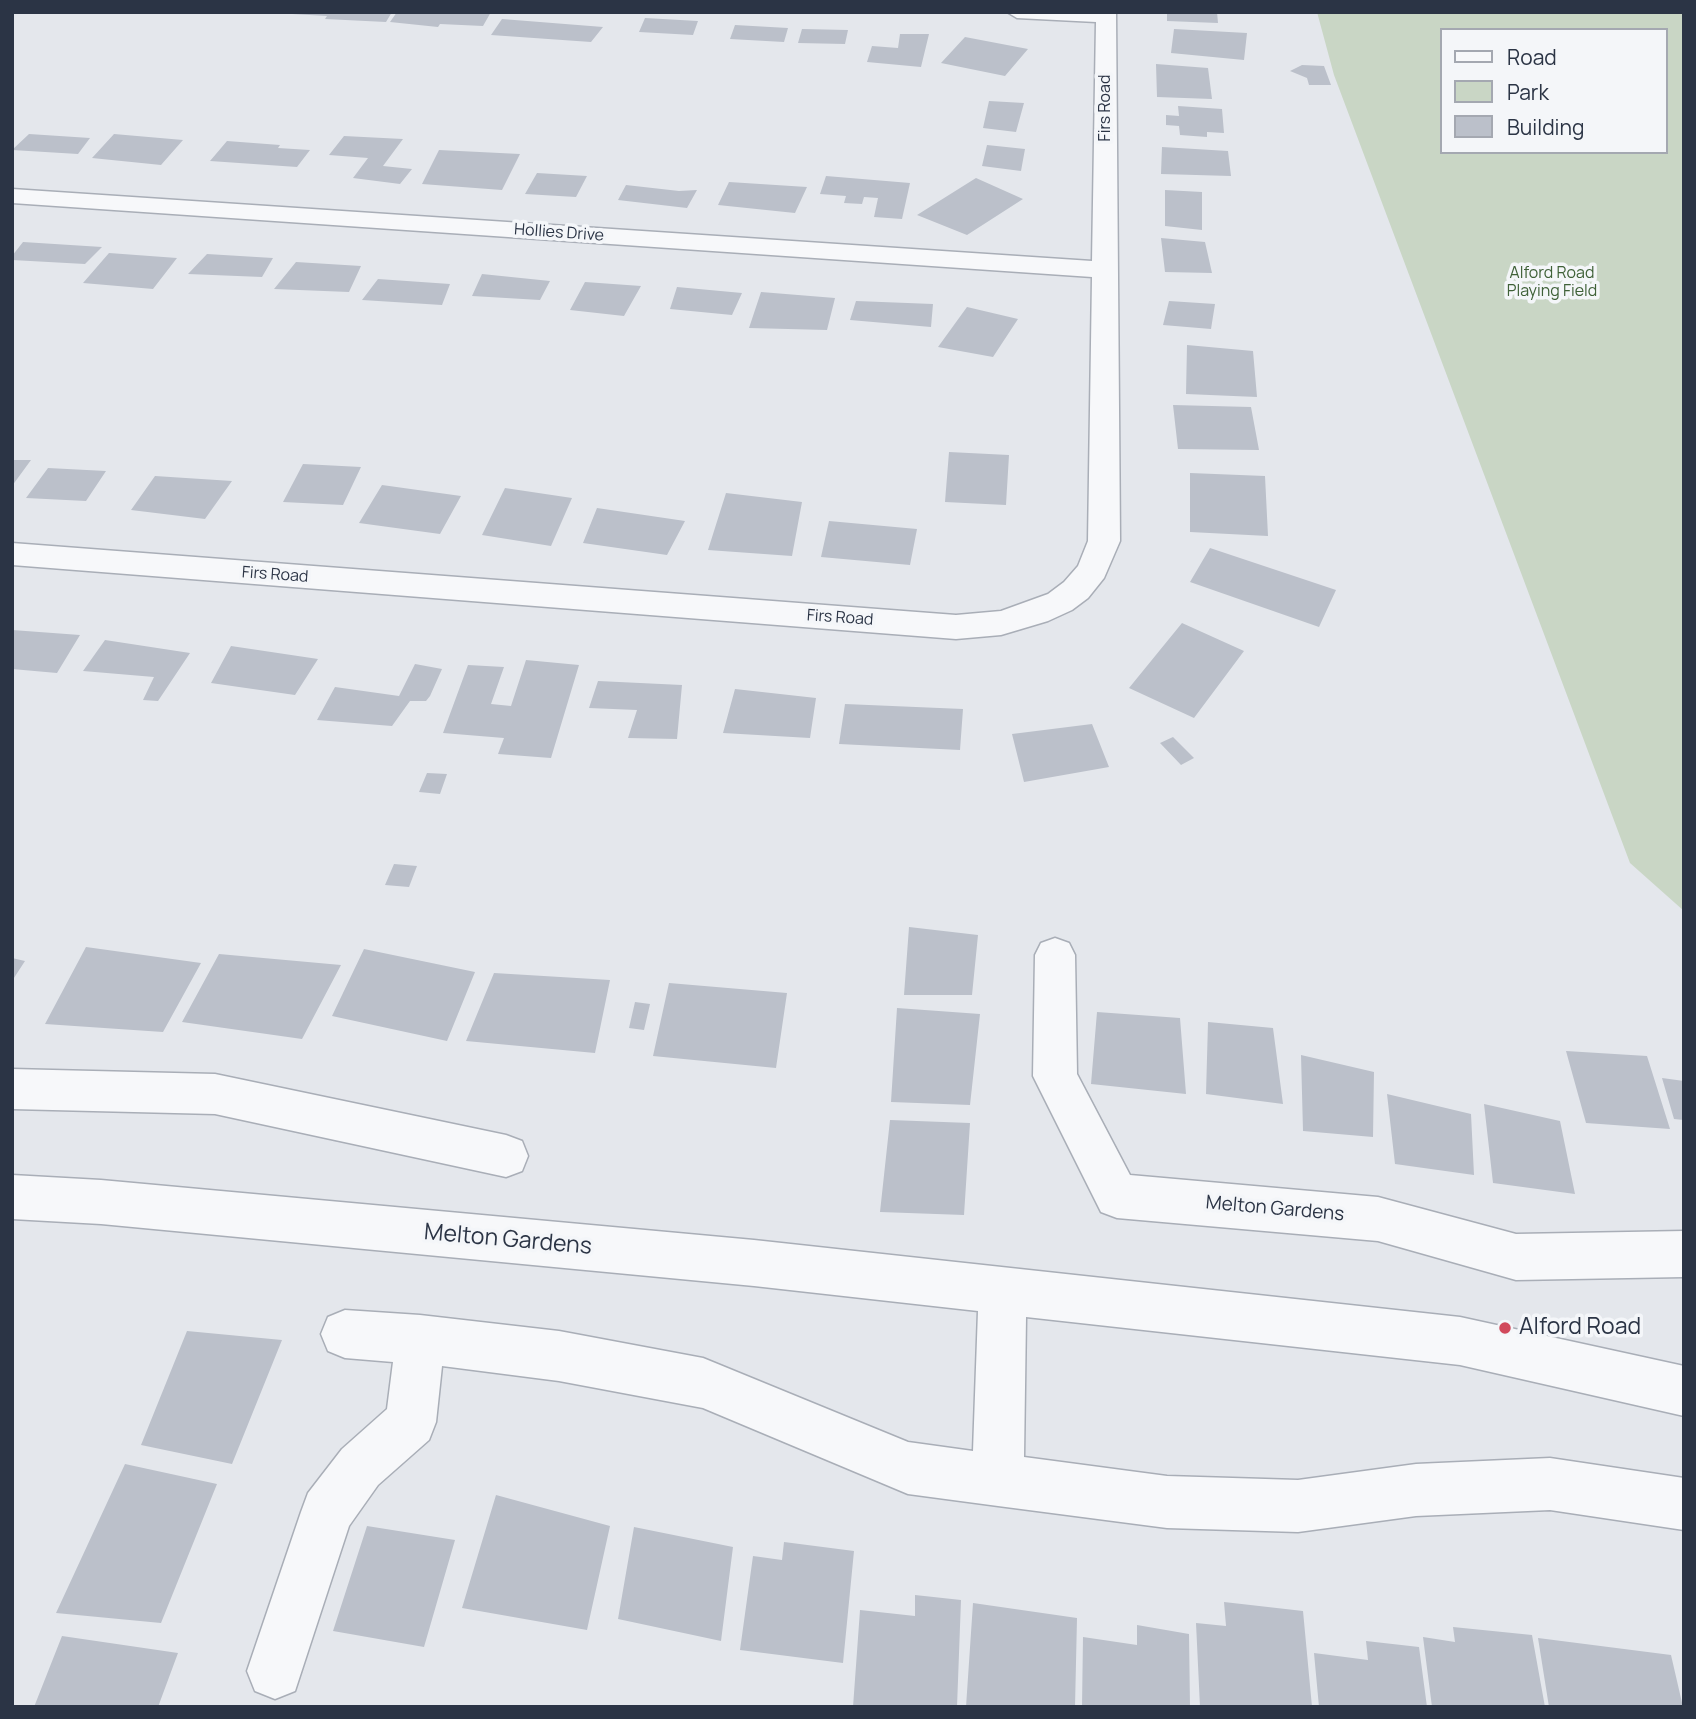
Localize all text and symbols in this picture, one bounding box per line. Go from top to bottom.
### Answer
legend [1440,28,1668,154]
text: Road [1507,43,1557,71]
street label: Firs Road [1096,75,1116,141]
text: Park [1507,78,1549,106]
text: Building [1507,113,1584,141]
street label: Hollies Drive [513,220,605,246]
park label: Alford Road Playing Field [1507,264,1597,302]
street label: Firs Road [241,563,309,587]
street label: Firs Road [806,606,874,630]
street label: Melton Gardens [1205,1192,1345,1226]
street label: Melton Gardens [423,1219,593,1261]
place label: Alford Road [1519,1314,1641,1342]
marker: Alford Road [1497,1320,1513,1336]

